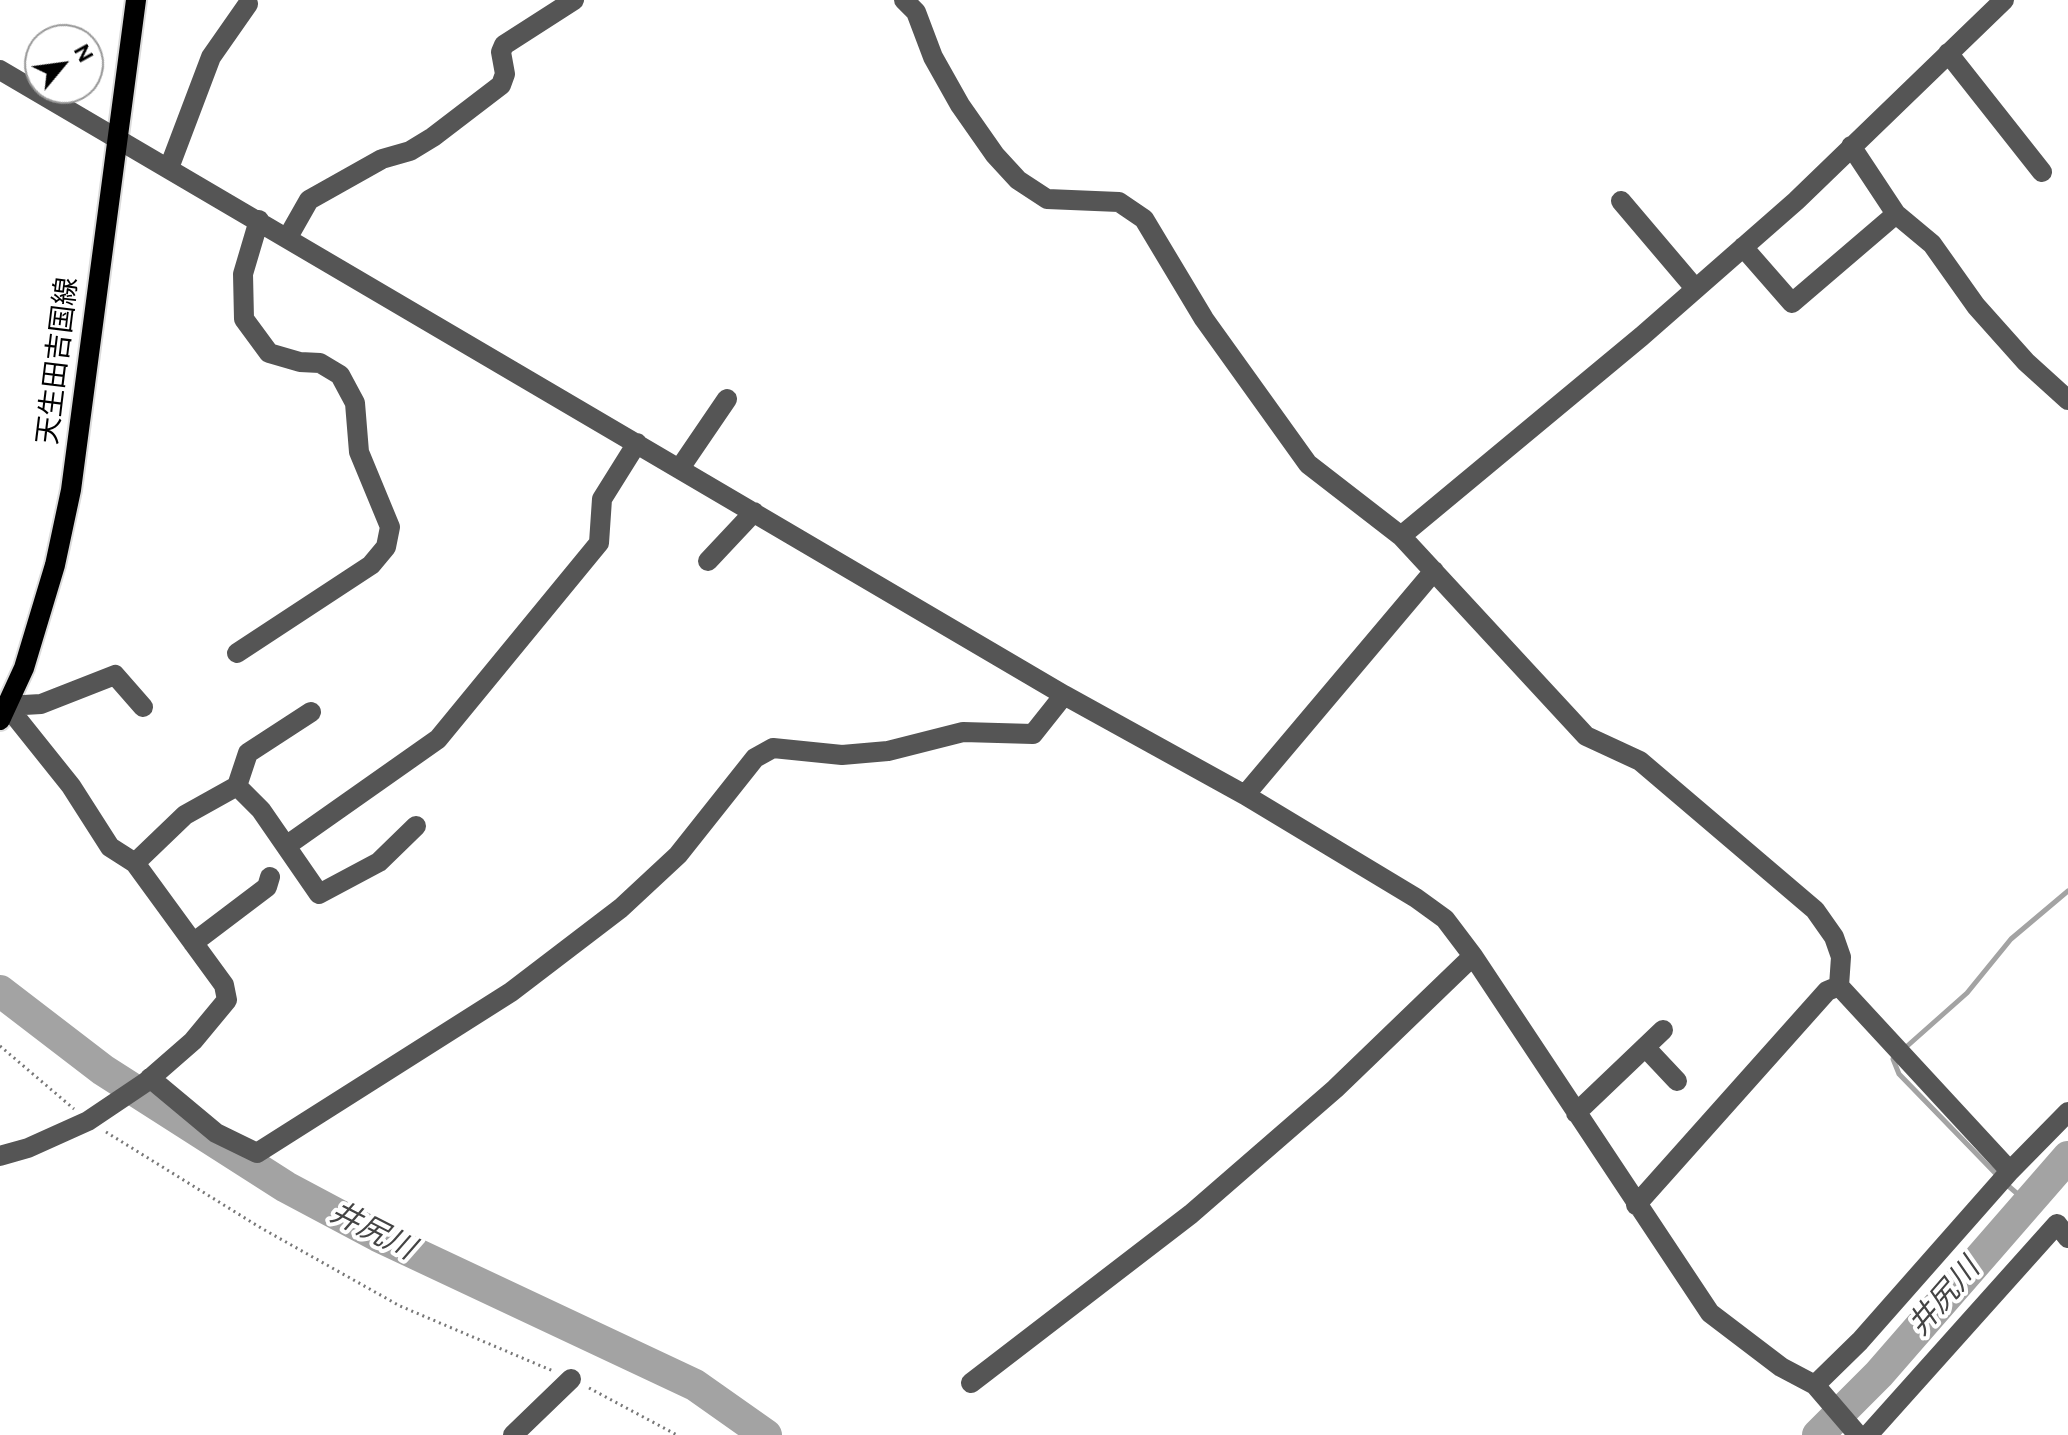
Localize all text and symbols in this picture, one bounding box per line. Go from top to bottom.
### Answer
north arrow [24,24,104,104]
text: N [67,39,100,67]
street label: 天生田吉国線 [32,276,86,446]
water label: 井尻川 [324,1196,420,1268]
water label: 井尻川 [1902,1252,1988,1344]

